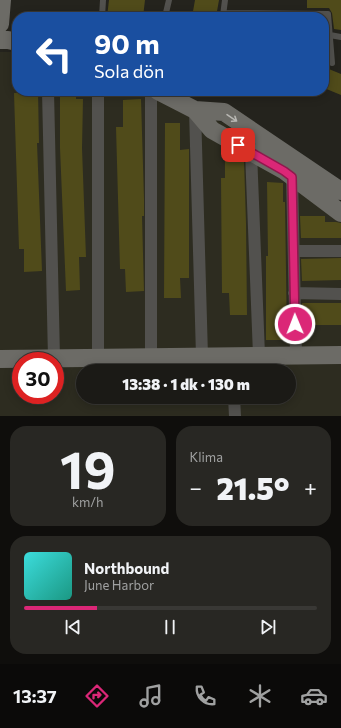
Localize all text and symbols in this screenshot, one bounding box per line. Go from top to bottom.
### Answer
text: 90 m [94,26,160,60]
icon: left [28,28,80,80]
text: Sola dön [94,60,164,82]
one-way arrow [226,114,237,122]
pin [221,128,255,162]
icon: arrive [227,134,249,156]
position arrow [274,303,316,345]
speed limit sign: 30 [12,352,64,404]
text: 13:38 · 1 dk · 130 m [122,375,250,393]
text: 19 [60,436,116,500]
text: Klima [190,449,223,465]
text: 21.5° [216,469,290,506]
text: − [190,474,202,501]
text: + [304,474,317,501]
text: km/h [72,494,104,510]
text: Northbound [84,559,169,577]
text: June Harbor [84,577,154,593]
icon: previous [62,616,84,638]
icon: pause [159,616,181,638]
icon: next [257,616,279,638]
icon: directions [83,682,111,710]
icon: music [137,682,165,710]
icon: phone [191,682,219,710]
icon: climate [246,682,274,710]
icon: car [300,682,328,710]
text: 13:37 [13,685,57,707]

